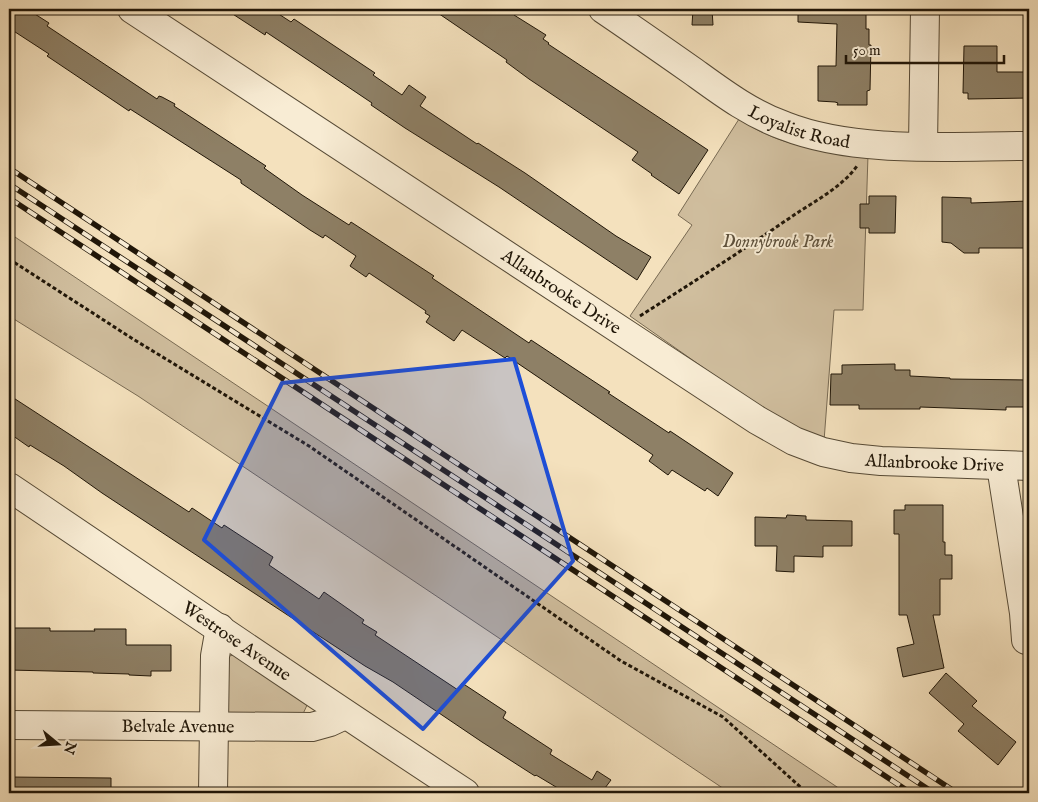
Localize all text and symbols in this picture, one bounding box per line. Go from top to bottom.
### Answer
scale bar [846,32,1003,64]
text: 50 m [853,41,881,60]
street label: Loyalist Road [744,101,852,155]
park label: Donnybrook Park [722,231,834,254]
street label: Allanbrooke Drive [496,244,625,340]
street label: Allanbrooke Drive [863,449,1004,478]
street label: Westrose Avenue [177,597,295,687]
street label: Belvale Avenue [122,716,234,739]
north arrow [32,720,82,770]
text: N [59,738,80,756]

